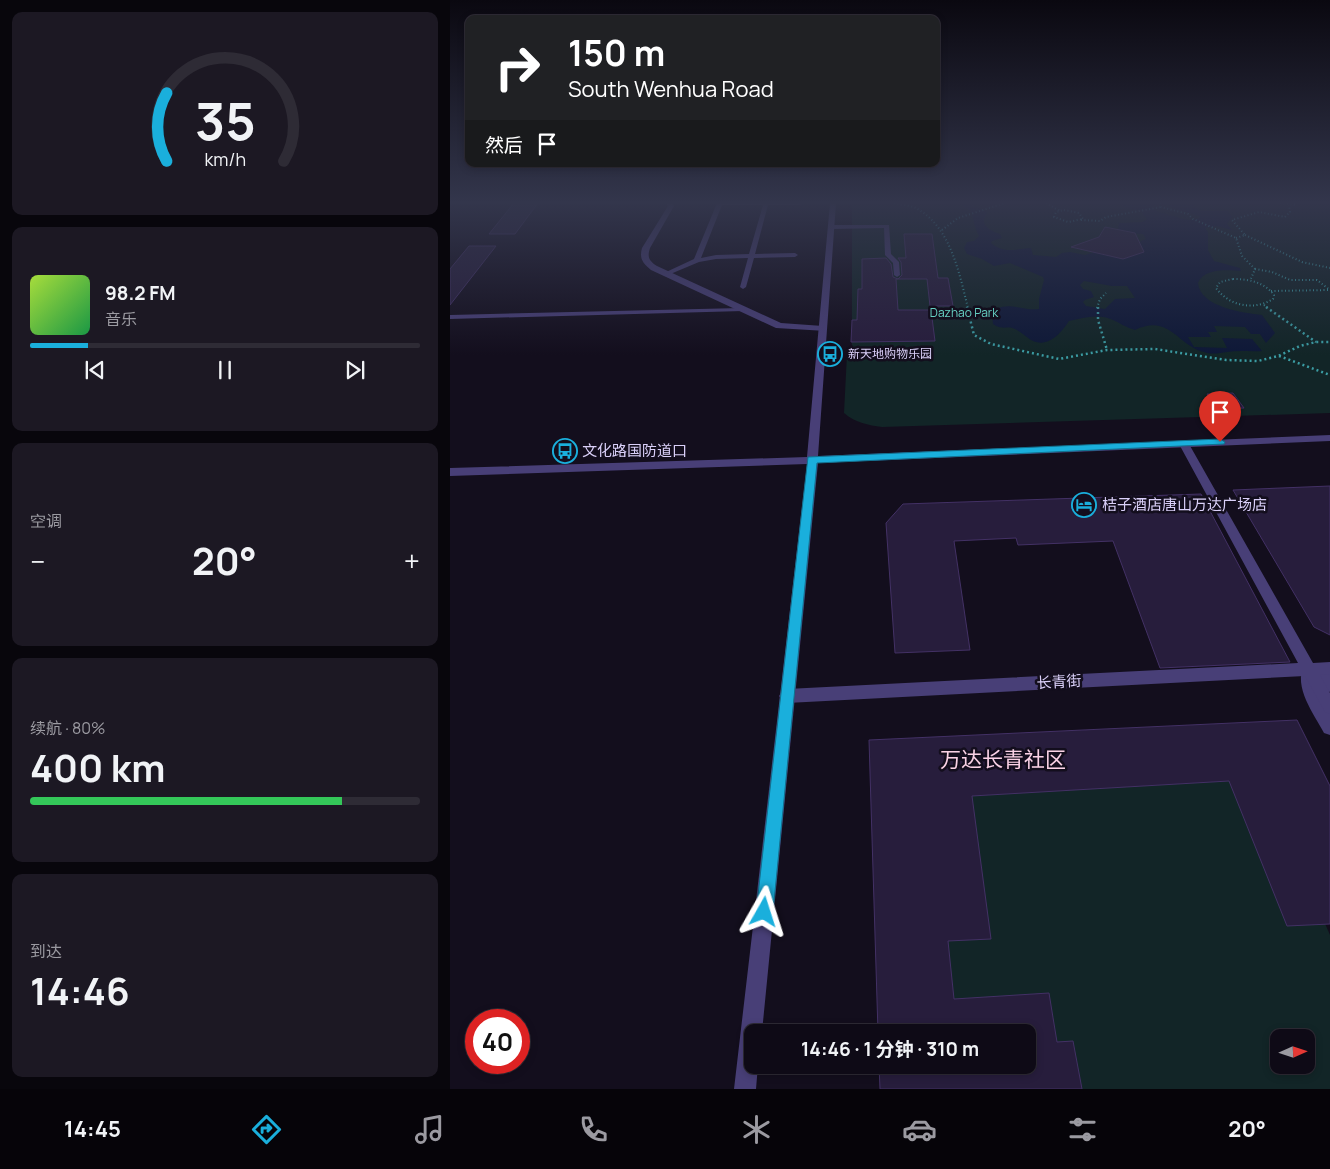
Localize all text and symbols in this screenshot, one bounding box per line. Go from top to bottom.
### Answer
text: 150 m [568,29,665,77]
icon: right [485,35,550,100]
text: South Wenhua Road [568,74,774,104]
text: 35 [195,85,255,156]
icon: arrive [533,130,561,158]
text: 然后 [485,132,523,158]
text: km/h [204,147,246,171]
text: 98.2 FM [105,280,176,306]
park label: Dazhao Park [930,304,999,321]
text: 音乐 [105,308,137,330]
bus stop icon: 新天地购物乐园 [817,341,843,367]
place label: 新天地购物乐园 [848,345,932,362]
icon: previous [81,356,109,384]
icon: pause [211,356,239,384]
icon: next [341,356,369,384]
pin [1199,391,1241,442]
icon: arrive [1206,398,1234,426]
bus stop icon: 文化路国防道口 [552,438,578,464]
place label: 文化路国防道口 [582,440,687,461]
hotel icon: 桔子酒店唐山万达广场店 [1071,492,1097,518]
place label: 桔子酒店唐山万达广场店 [1102,494,1267,515]
text: 空调 [30,510,62,532]
text: 20° [192,534,257,586]
text: − [30,542,45,580]
text: + [404,542,420,580]
street label: 长青街 [1036,670,1082,693]
text: 续航 · 80% [30,717,106,739]
text: 400 km [30,741,165,793]
district label: 万达长青社区 [940,745,1066,773]
position arrow [737,885,789,937]
text: 到达 [30,940,62,962]
text: 14:46 [30,964,130,1016]
speed limit sign: 40 [465,1009,530,1074]
north arrow [1270,1029,1315,1074]
map controls [1270,1029,1315,1074]
text: 14:46 · 1 分钟 · 310 m [801,1036,979,1062]
icon: directions [249,1112,284,1147]
icon: music [412,1112,447,1147]
icon: phone [576,1112,611,1147]
icon: climate [739,1112,774,1147]
icon: car [902,1112,937,1147]
icon: filters [1065,1112,1100,1147]
text: 14:45 [64,1114,121,1144]
text: 20° [1228,1114,1266,1144]

